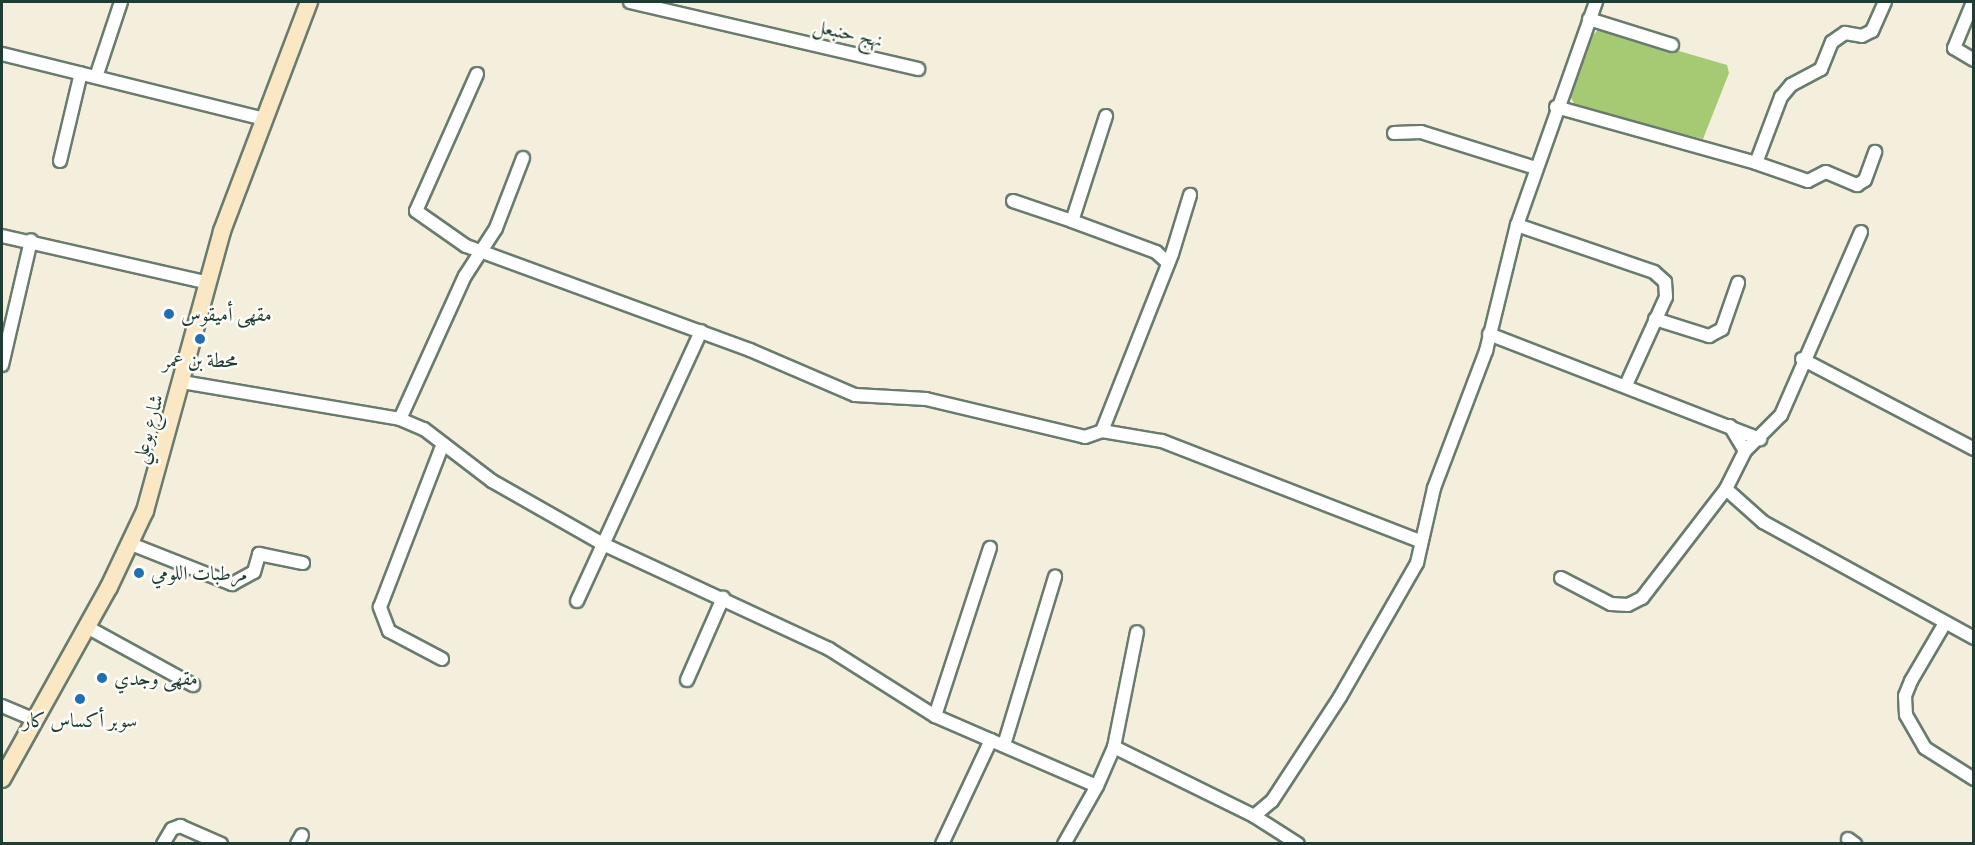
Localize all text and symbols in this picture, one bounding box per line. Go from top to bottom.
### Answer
street label: نهج حنبعل [811,13,885,53]
place label: مقهى أميقوس [181,302,272,326]
marker: مقهى أميقوس [162,307,176,321]
marker: محطة بن عمر [193,332,207,346]
place label: محطة بن عمر [162,348,238,372]
street label: شارع بوعلي [127,392,169,466]
place label: مرطبات اللومي [151,561,247,585]
marker: مرطبات اللومي [132,566,146,580]
place label: مقهى وجدي [114,666,198,690]
marker: مقهى وجدي [95,671,109,685]
marker: سوبر أكساس كار [73,692,87,706]
place label: سوبر أكساس كار [23,708,137,732]

